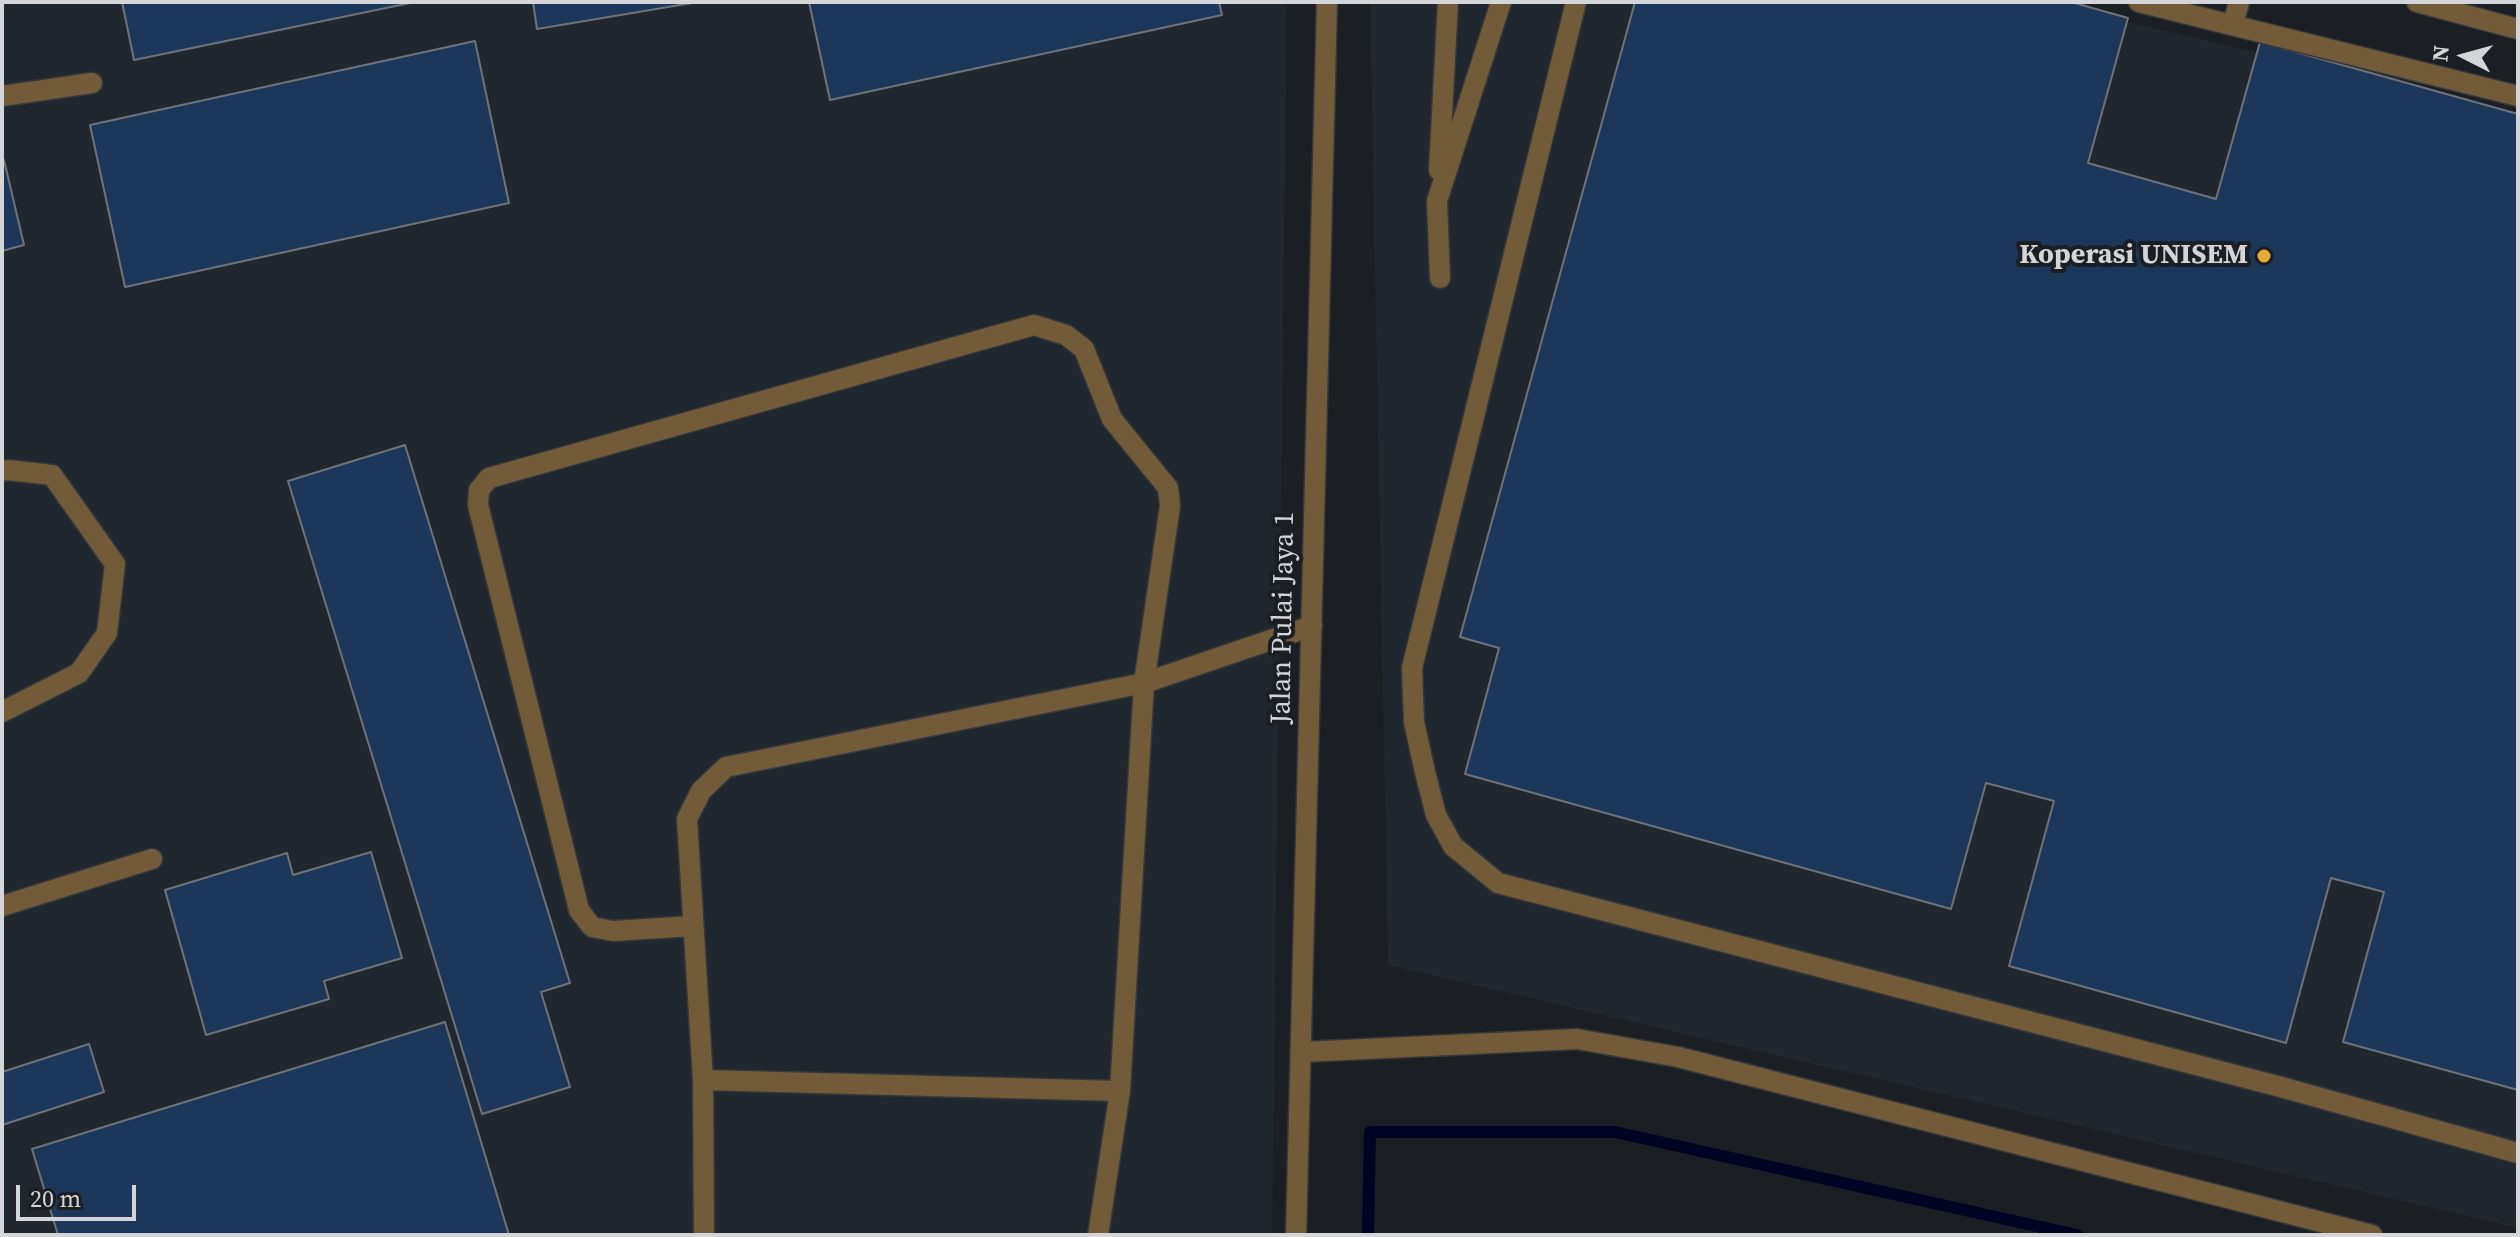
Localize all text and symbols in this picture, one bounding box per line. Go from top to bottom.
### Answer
north arrow [2424,16,2504,96]
text: N [2424,44,2456,63]
place label: Koperasi UNISEM [2019,239,2248,273]
marker: Koperasi UNISEM [2255,247,2273,265]
street label: Jalan Pulai Jaya 1 [1265,512,1303,724]
scale bar [20,1169,140,1219]
text: 20 m [30,1182,81,1215]

